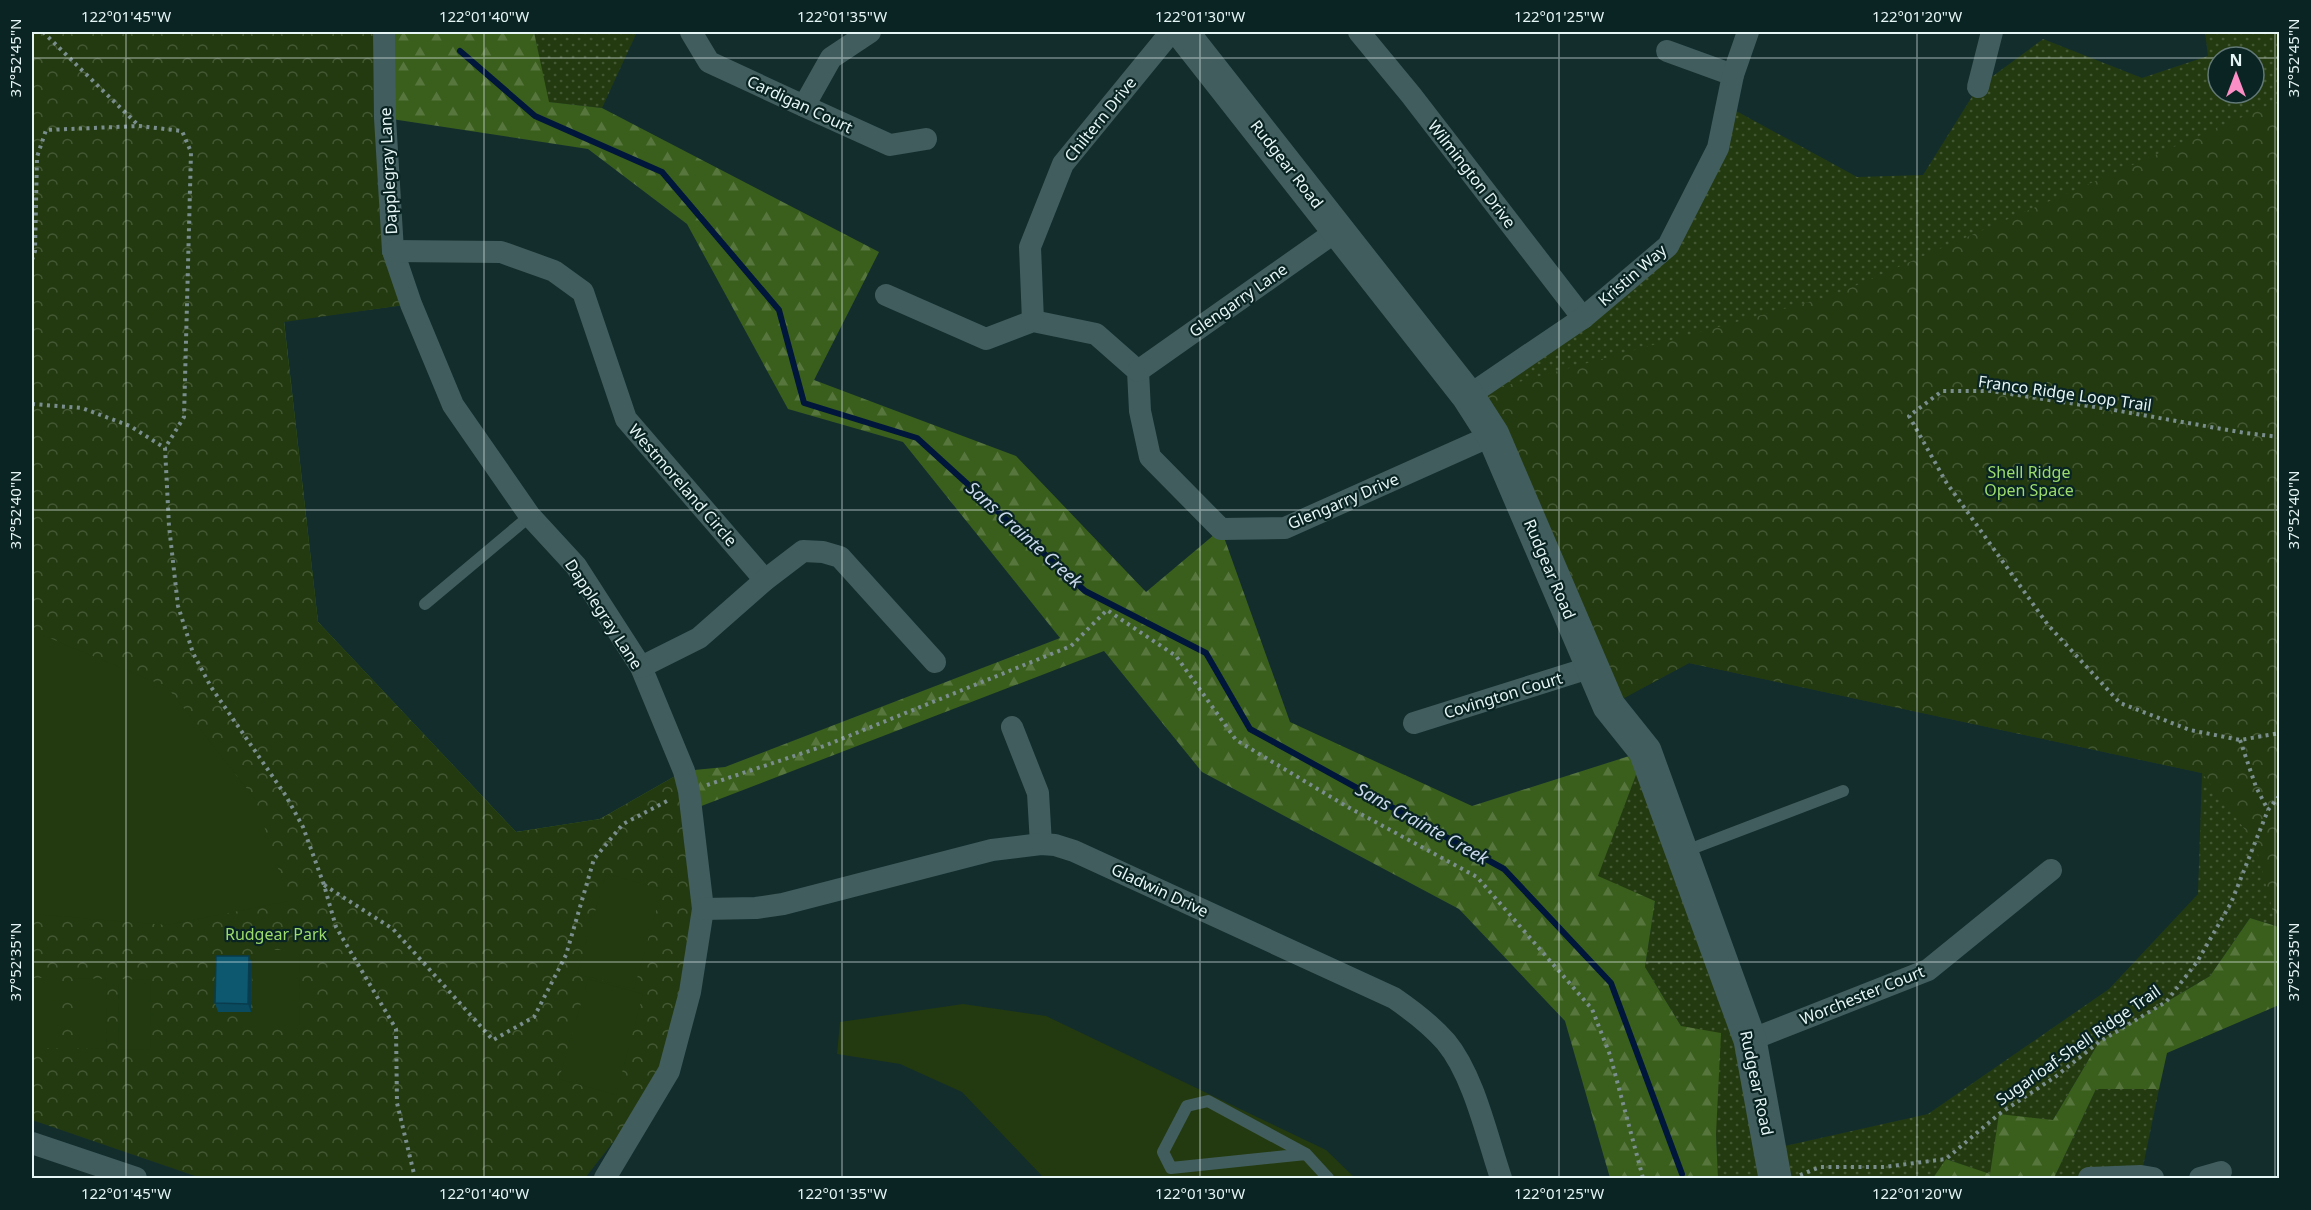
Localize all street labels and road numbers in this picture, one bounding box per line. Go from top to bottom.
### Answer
street label: Cardigan Court [744,70,857,138]
street label: Chiltern Drive [1059,72,1141,166]
street label: Dapplegray Lane [374,107,402,235]
street label: Rudgear Road [1245,115,1329,213]
street label: Wilmington Drive [1423,116,1521,232]
street label: Kristin Way [1593,239,1672,311]
street label: Glengarry Lane [1184,258,1292,342]
street label: Franco Ridge Loop Trail [1977,370,2153,416]
street label: Westmoreland Circle [624,419,742,551]
street label: Glengarry Drive [1284,468,1402,534]
street label: Rudgear Road [1519,516,1581,622]
street label: Dapplegray Lane [560,555,648,673]
street label: Covington Court [1441,666,1565,724]
street label: Gladwin Drive [1108,858,1212,922]
street label: Worchester Court [1796,960,1928,1030]
street label: Sugarloaf-Shell Ridge Trail [1991,980,2165,1110]
street label: Rudgear Road [1735,1029,1779,1137]

